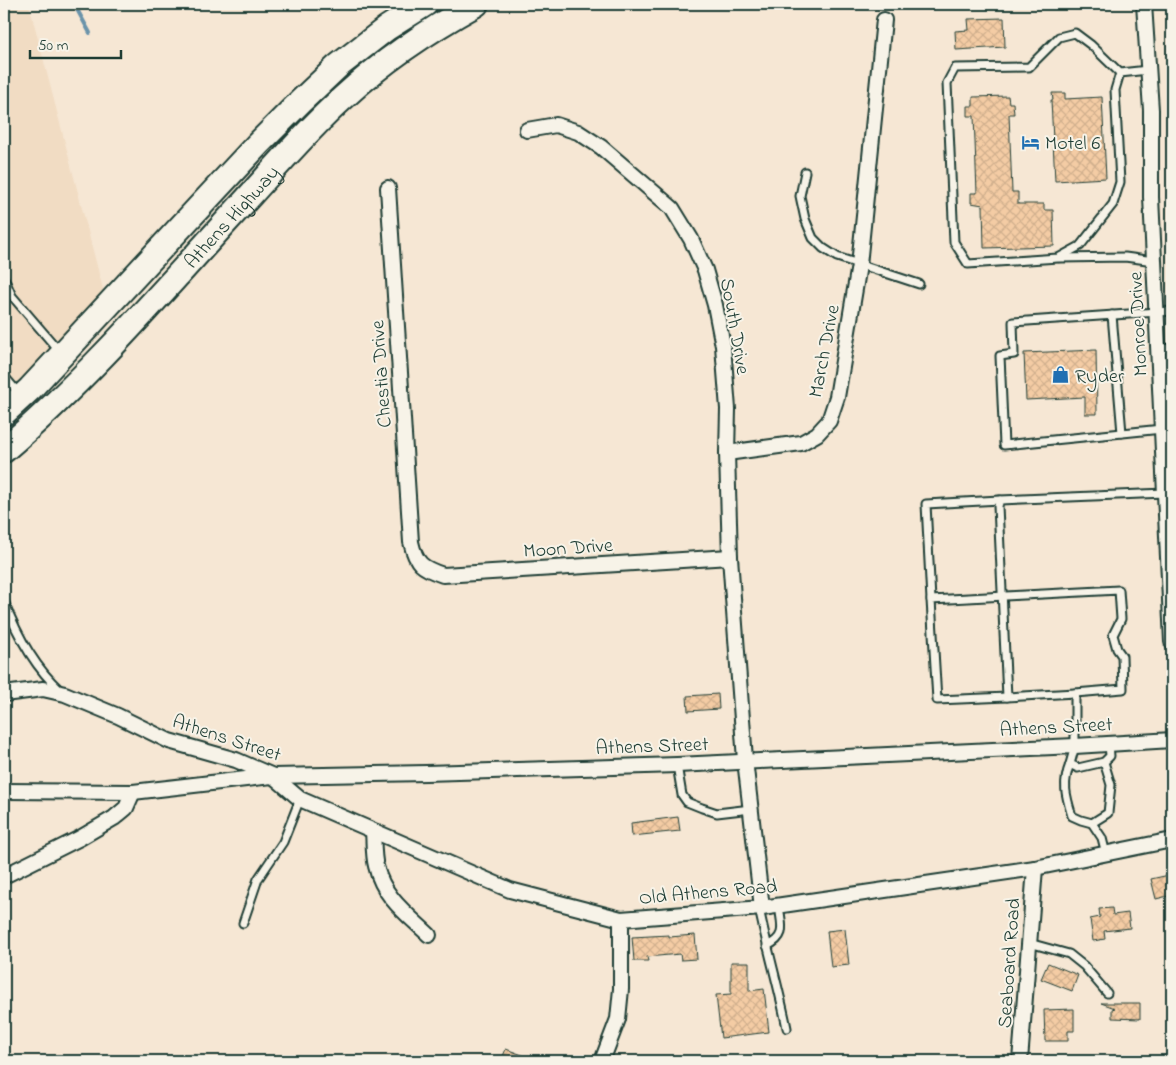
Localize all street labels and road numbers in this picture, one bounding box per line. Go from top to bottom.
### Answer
street label: Athens Highway [178,160,287,276]
street label: Monroe Drive [1122,271,1157,377]
street label: South Drive [711,276,756,377]
street label: March Drive [802,302,849,401]
street label: Chestia Drive [364,319,401,428]
street label: Moon Drive [522,532,614,567]
street label: Athens Street [168,708,285,771]
street label: Athens Street [999,711,1114,746]
street label: Athens Street [595,731,709,764]
street label: Old Athens Road [638,873,779,914]
street label: Seaboard Road [991,897,1030,1029]

